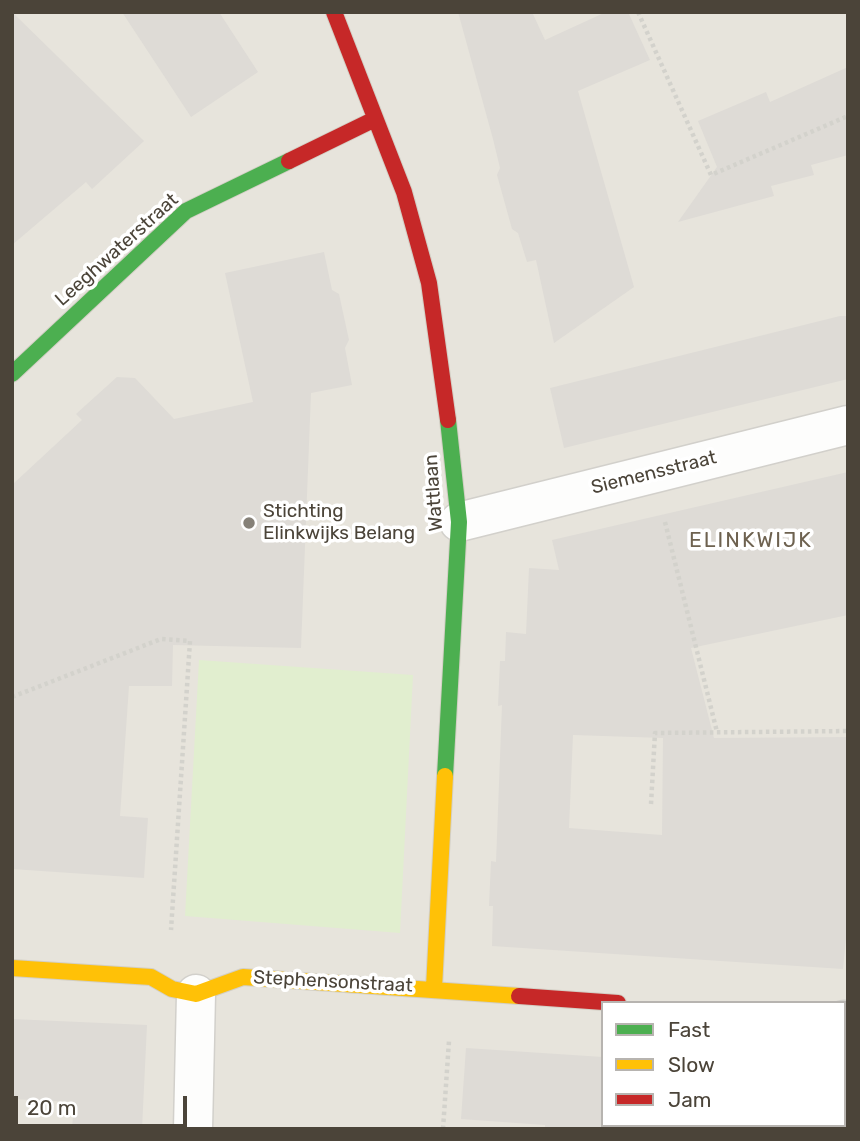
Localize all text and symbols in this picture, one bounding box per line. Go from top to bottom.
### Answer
street label: Leeghwaterstraat [51,189,183,311]
street label: Siemensstraat [589,446,719,500]
street label: Wattlaan [420,454,448,532]
place label: Stichting Elinkwijks Belang [263,501,415,545]
marker: Stichting Elinkwijks Belang [241,515,257,531]
district label: ELINKWIJK [690,528,812,554]
street label: Stephensonstraat [253,966,413,998]
legend [601,1001,846,1127]
text: Fast [668,1017,710,1042]
text: Slow [668,1052,715,1077]
scale bar [18,1082,191,1126]
text: Jam [668,1087,712,1112]
text: 20 m [27,1095,76,1120]

